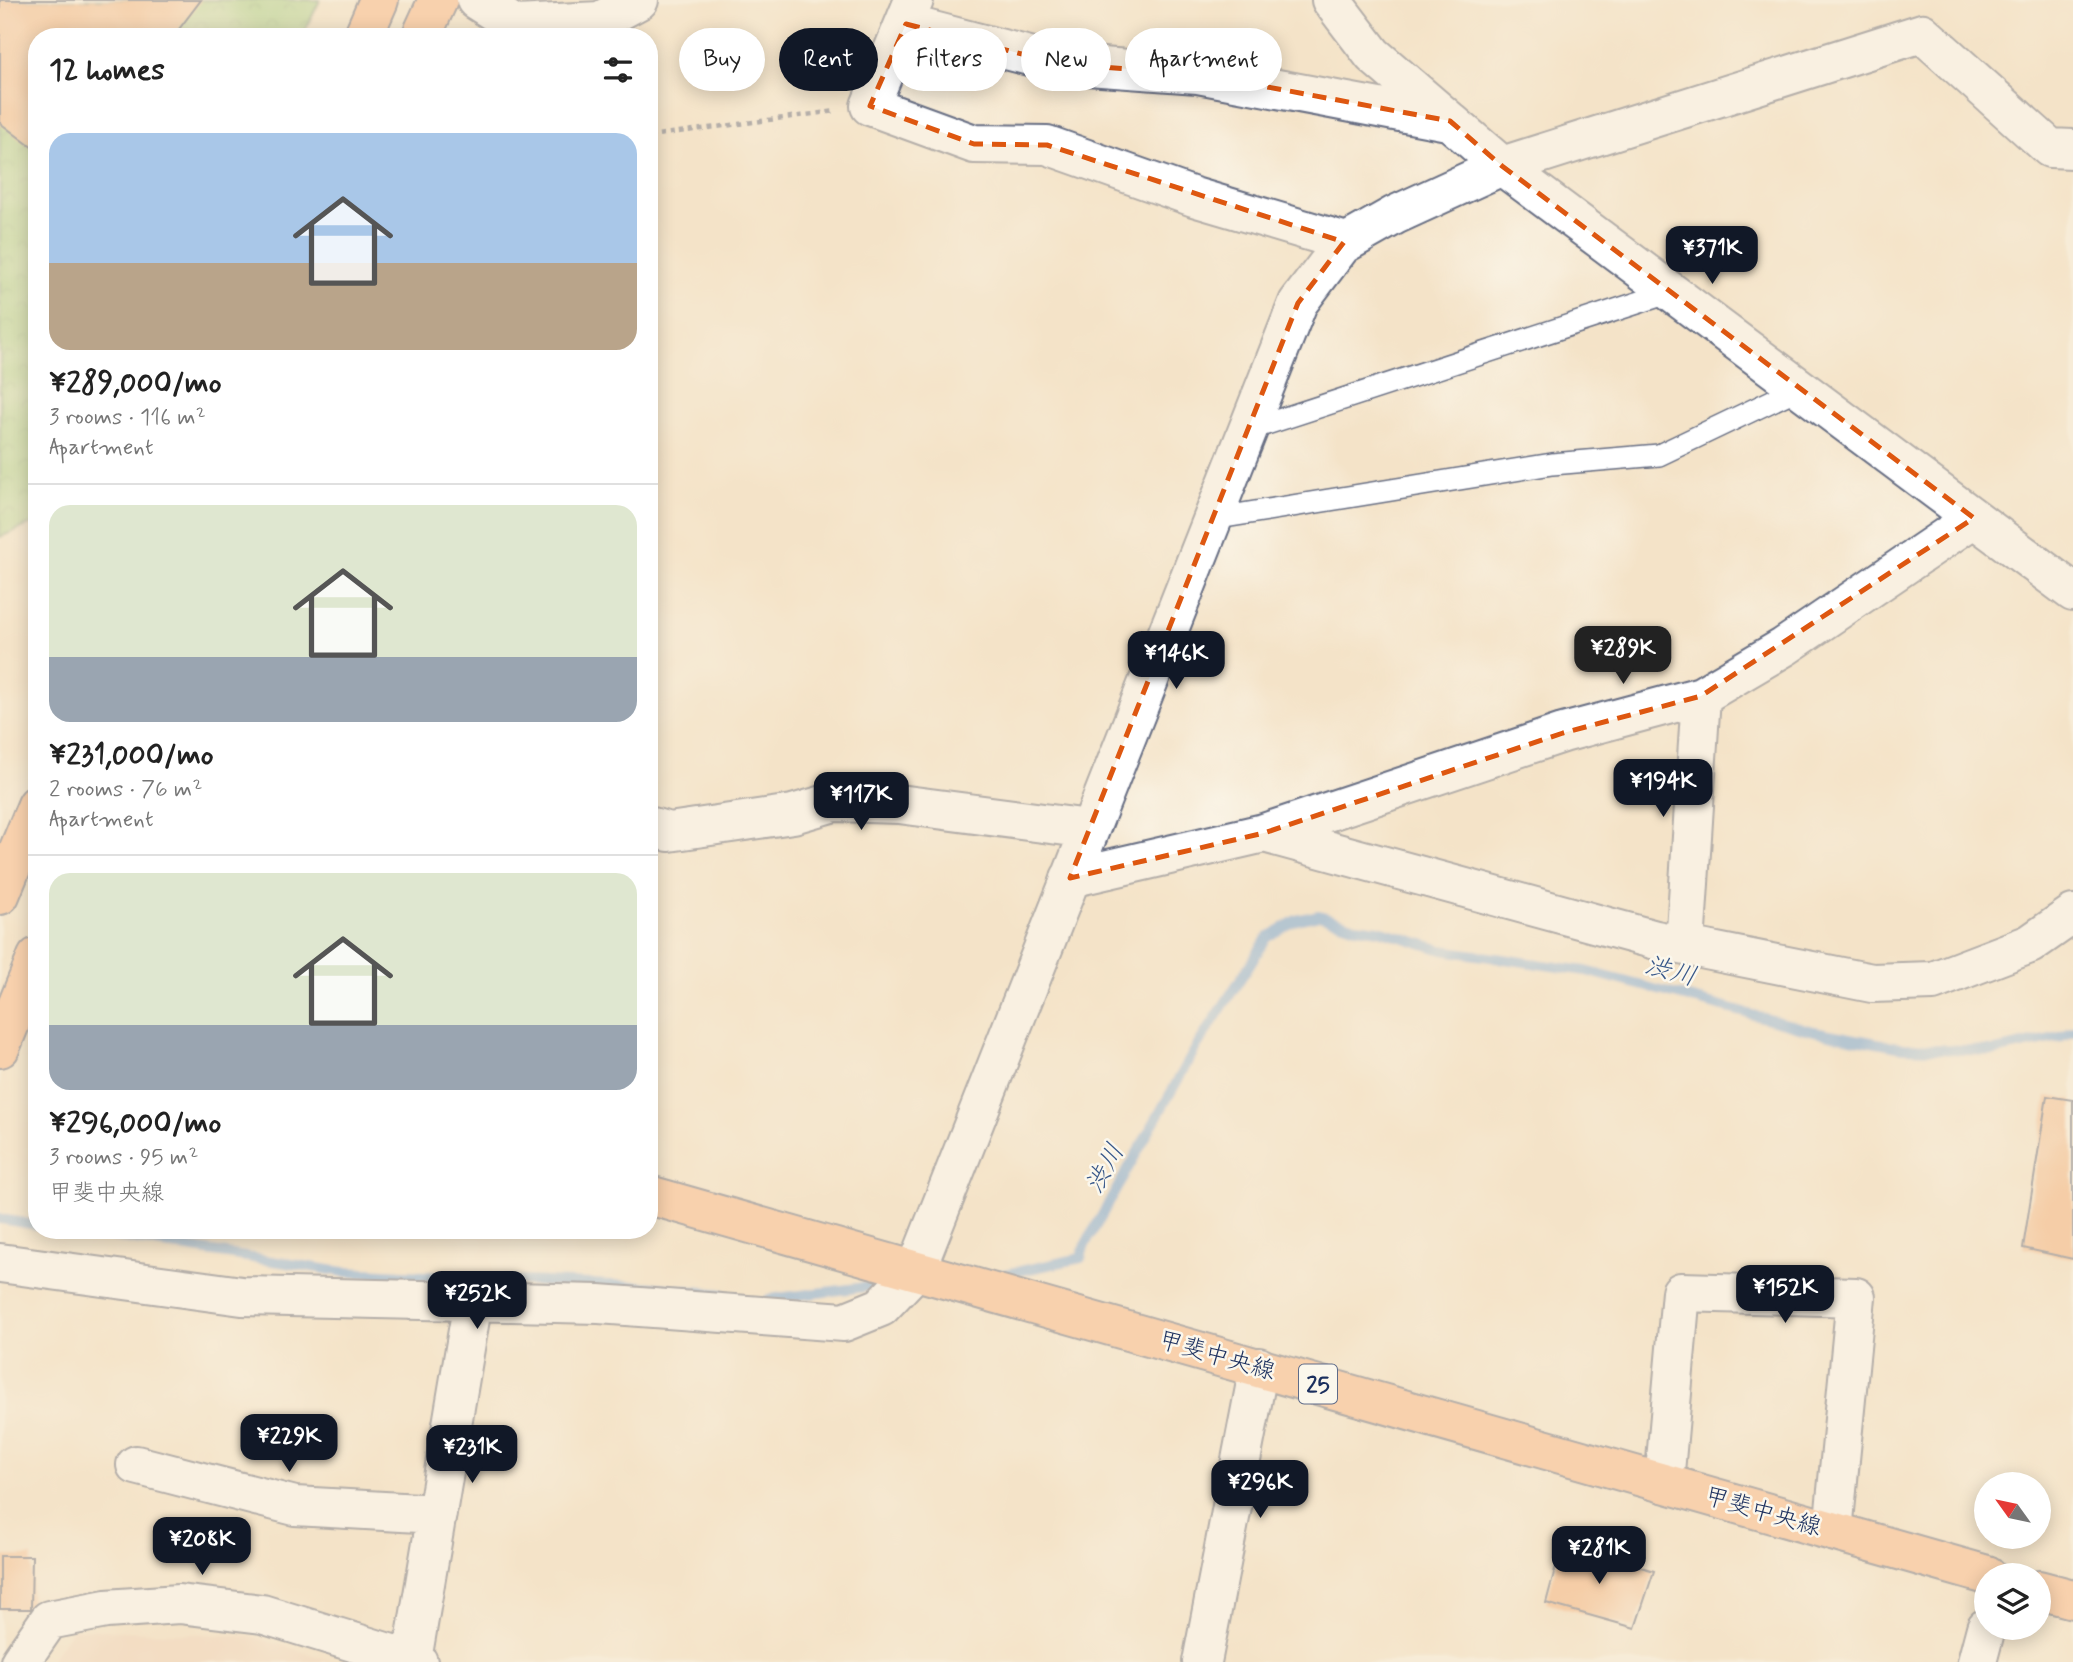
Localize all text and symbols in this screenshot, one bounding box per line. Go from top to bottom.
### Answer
chip: Buy [679,28,765,91]
chip: Rent [779,28,878,91]
chip: Filters [892,28,1007,91]
chip: New [1021,28,1111,91]
chip: Apartment [1125,28,1282,91]
text: 12 homes [49,51,165,90]
icon: filters [599,51,637,89]
icon: home [280,178,406,304]
pin: ¥371K [1663,226,1761,286]
text: ¥371K [1682,234,1742,264]
text: ¥289,000/mo [49,364,221,403]
text: 3 rooms · 116 m² [49,403,206,433]
text: Apartment [49,433,154,463]
icon: home [280,550,406,676]
pin: ¥289K [1574,626,1672,686]
pin: ¥146K [1127,632,1225,691]
text: ¥289K [1590,634,1656,664]
text: ¥146K [1144,639,1208,669]
text: ¥231,000/mo [49,736,214,775]
pin: ¥194K [1614,760,1712,819]
text: ¥194K [1629,767,1697,797]
pin: ¥117K [812,772,910,832]
text: 2 rooms · 76 m² [49,775,202,805]
text: ¥117K [830,780,892,810]
text: Apartment [49,805,154,835]
icon: home [280,918,406,1044]
water label: 渋川 [1641,949,1700,995]
text: ¥296,000/mo [49,1104,221,1143]
water label: 渋川 [1078,1138,1133,1200]
text: 3 rooms · 95 m² [49,1143,198,1173]
text: 甲斐中央線 [49,1179,164,1209]
pin: ¥152K [1736,1266,1834,1325]
pin: ¥252K [428,1272,526,1331]
text: ¥152K [1752,1273,1818,1303]
text: ¥252K [444,1279,510,1309]
street label: 甲斐中央線 [1155,1325,1279,1388]
road number: 25 [1299,1364,1337,1404]
pin: ¥229K [240,1414,338,1474]
text: ¥229K [257,1422,322,1452]
pin: ¥231K [423,1426,521,1485]
text: ¥231K [442,1433,502,1463]
pin: ¥296K [1211,1460,1309,1520]
text: ¥296K [1227,1468,1293,1498]
north arrow [1974,1472,2051,1549]
map controls [1974,1472,2051,1640]
street label: 甲斐中央線 [1701,1481,1825,1544]
pin: ¥208K [153,1518,251,1577]
text: ¥208K [169,1525,235,1555]
pin: ¥281K [1550,1526,1648,1586]
text: ¥281K [1568,1534,1630,1564]
button: layers [1974,1563,2051,1640]

